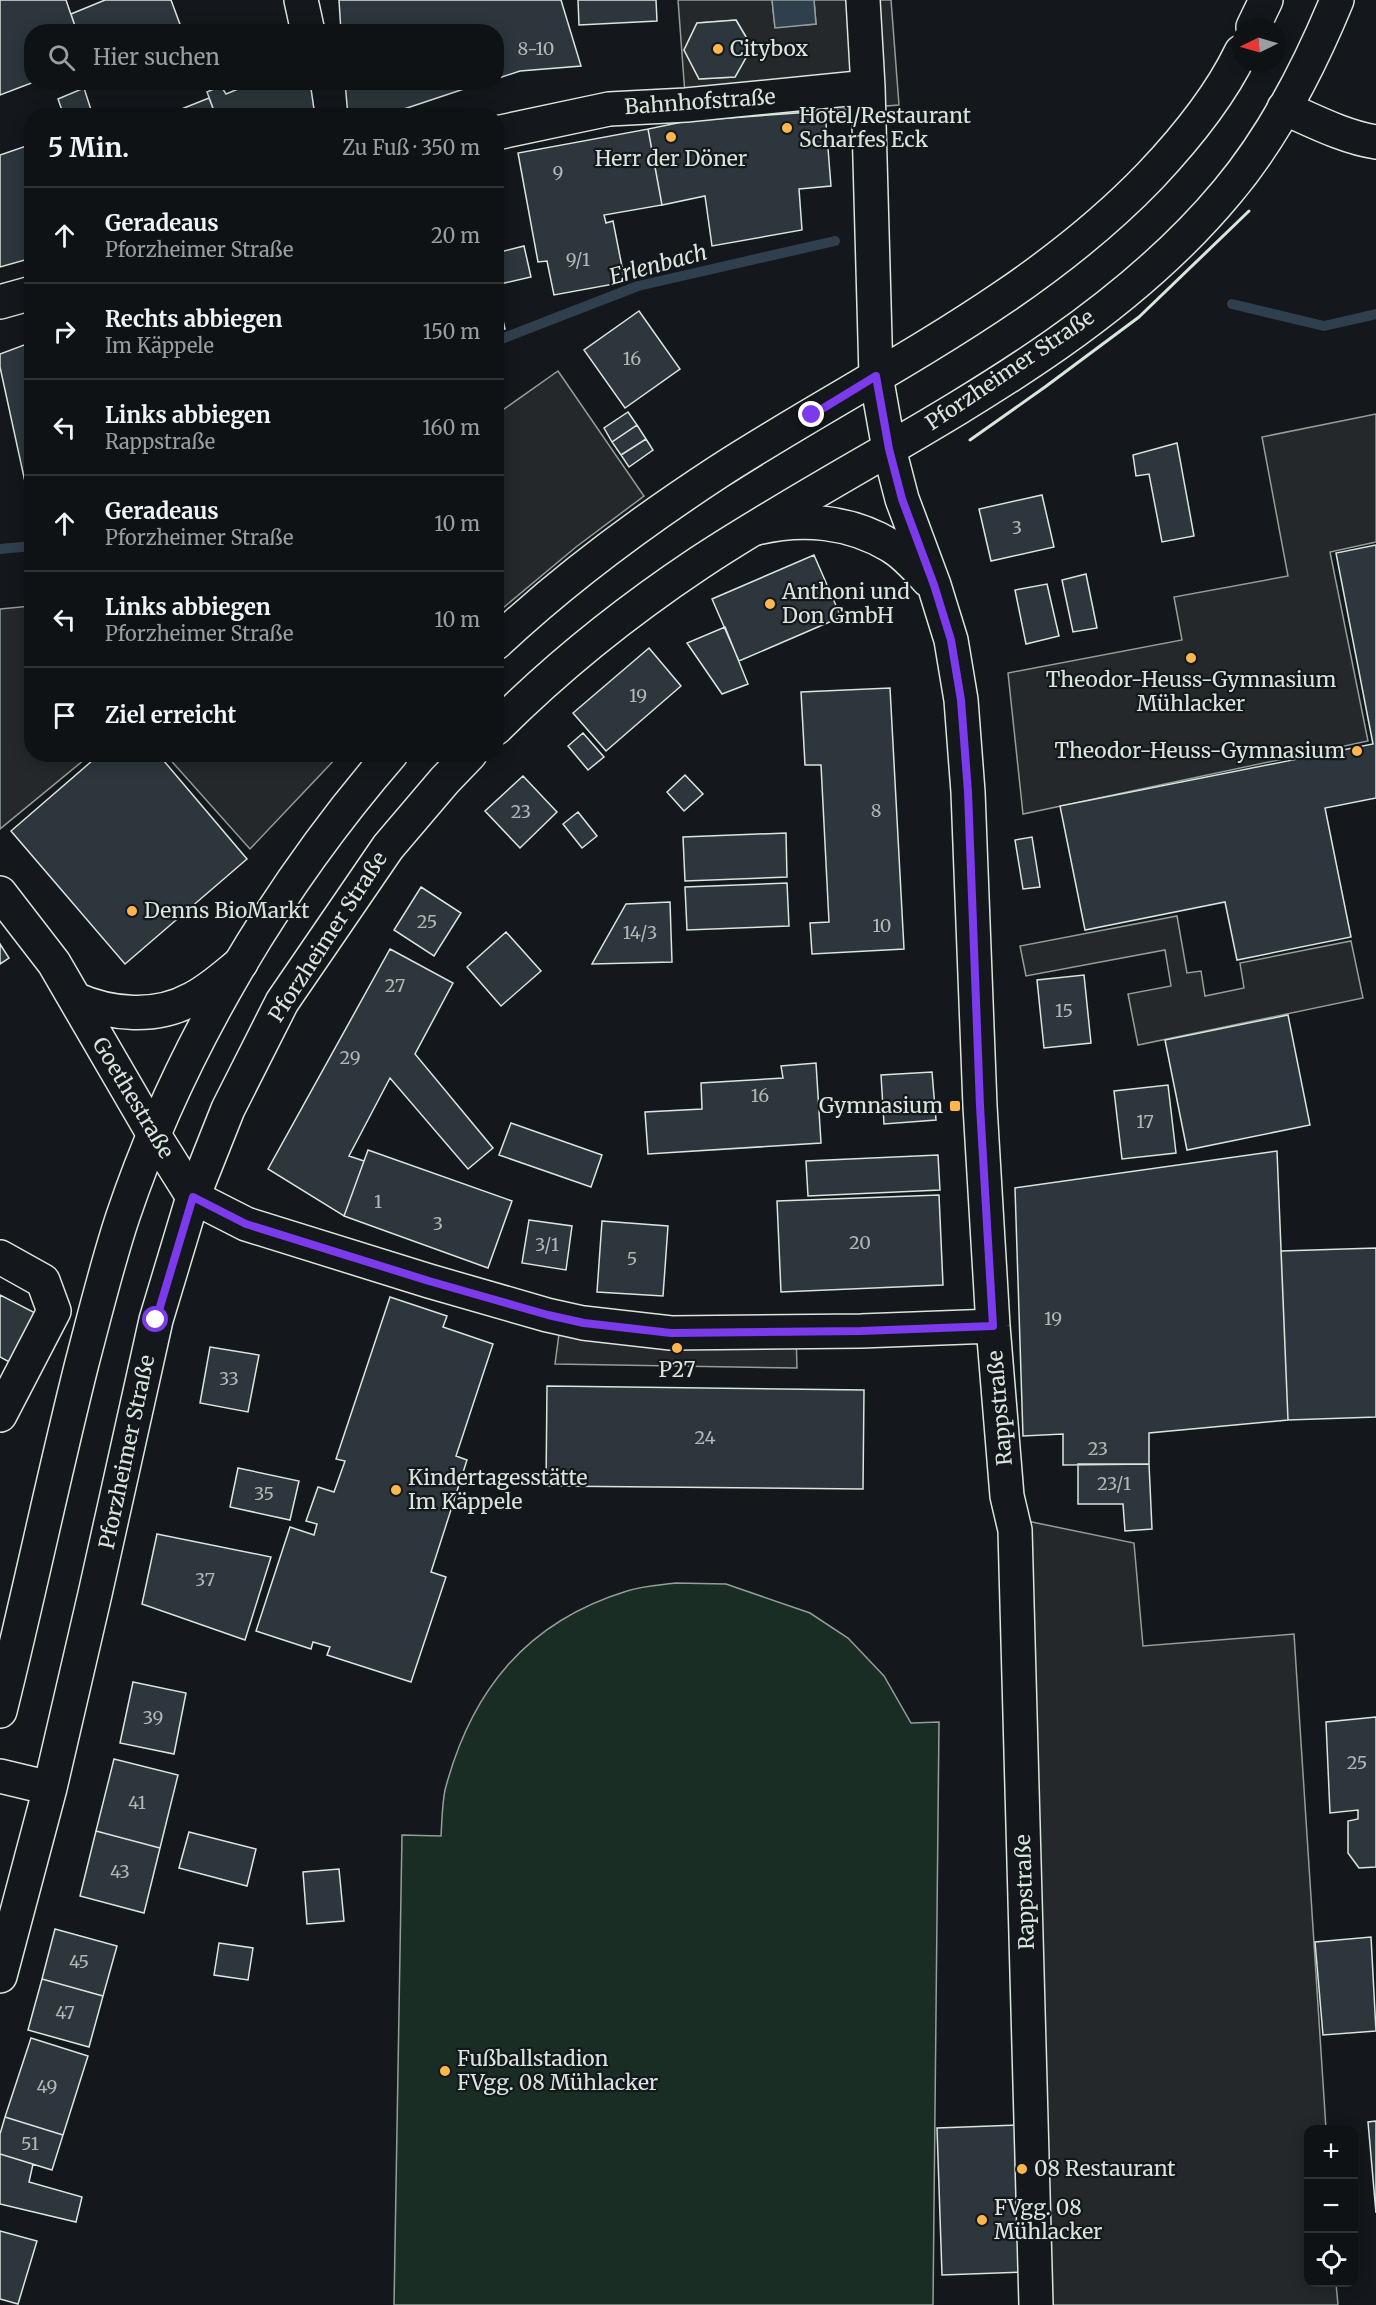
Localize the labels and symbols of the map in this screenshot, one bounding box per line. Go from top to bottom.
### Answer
north arrow [1232,18,1286,72]
place label: Citybox [730,35,808,62]
house number: 8-10 [518,37,554,60]
marker: Citybox [711,42,725,56]
street label: Bahnhofstraße [624,83,776,120]
place label: Hotel/Restaurant Scharfes Eck [799,102,971,153]
marker: Hotel/Restaurant Scharfes Eck [780,121,794,135]
marker: Herr der Döner [664,130,678,144]
place label: Herr der Döner [595,145,747,172]
house number: 9 [553,161,563,184]
water label: Erlenbach [606,238,710,290]
house number: 9/1 [566,248,590,271]
street label: Pforzheimer Straße [920,303,1099,436]
house number: 16 [623,347,641,370]
route end [798,401,824,427]
house number: 3 [1012,516,1022,539]
place label: Anthoni und Don GmbH [781,578,910,629]
marker: Anthoni und Don GmbH [763,597,777,611]
marker: Theodor-Heuss-Gymnasium Mühlacker [1184,651,1198,665]
place label: Theodor-Heuss-Gymnasium Mühlacker [1046,666,1336,717]
house number: 19 [629,684,647,707]
place label: Theodor-Heuss-Gymnasium [1054,737,1345,764]
marker: Theodor-Heuss-Gymnasium [1350,744,1364,758]
house number: 8 [871,799,881,822]
house number: 23 [511,800,531,823]
street label: Pforzheimer Straße [262,846,393,1027]
place label: Denns BioMarkt [144,897,310,924]
marker: Denns BioMarkt [125,904,139,918]
house number: 25 [417,910,437,933]
house number: 10 [873,914,891,937]
house number: 14/3 [623,921,657,944]
house number: 27 [385,974,405,997]
house number: 15 [1055,999,1073,1022]
street label: Goethestraße [87,1032,180,1163]
house number: 29 [339,1046,361,1069]
house number: 16 [751,1084,769,1107]
place label: Gymnasium [819,1092,943,1119]
marker: Gymnasium [948,1099,962,1113]
house number: 17 [1136,1110,1154,1133]
house number: 1 [374,1190,382,1213]
house number: 3 [433,1212,443,1235]
house number: 20 [849,1231,871,1254]
house number: 3/1 [535,1233,559,1256]
house number: 5 [627,1247,637,1270]
route start [142,1306,168,1332]
house number: 19 [1044,1307,1062,1330]
marker: P27 [670,1341,684,1355]
street label: Rappstraße [981,1349,1018,1467]
street label: Pforzheimer Straße [93,1352,160,1551]
place label: P27 [658,1356,696,1383]
house number: 33 [219,1367,239,1390]
house number: 24 [694,1426,716,1449]
house number: 23 [1088,1437,1108,1460]
place label: Kindertagesstätte Im Käppele [408,1464,587,1515]
house number: 23/1 [1097,1472,1131,1495]
house number: 35 [254,1482,274,1505]
marker: Kindertagesstätte Im Käppele [389,1483,403,1497]
house number: 37 [195,1568,215,1591]
house number: 39 [143,1706,163,1729]
house number: 25 [1347,1751,1367,1774]
house number: 41 [128,1791,146,1814]
street label: Rappstraße [1009,1834,1040,1950]
house number: 43 [110,1860,130,1883]
house number: 45 [69,1950,89,1973]
house number: 47 [55,2001,75,2024]
place label: Fußballstadion FVgg. 08 Mühlacker [457,2045,658,2096]
marker: Fußballstadion FVgg. 08 Mühlacker [438,2064,452,2078]
house number: 49 [37,2075,57,2098]
house number: 51 [21,2132,39,2155]
place label: 08 Restaurant [1034,2155,1175,2182]
marker: 08 Restaurant [1015,2162,1029,2176]
place label: FVgg. 08 Mühlacker [994,2194,1103,2245]
marker: FVgg. 08 Mühlacker [975,2213,989,2227]

